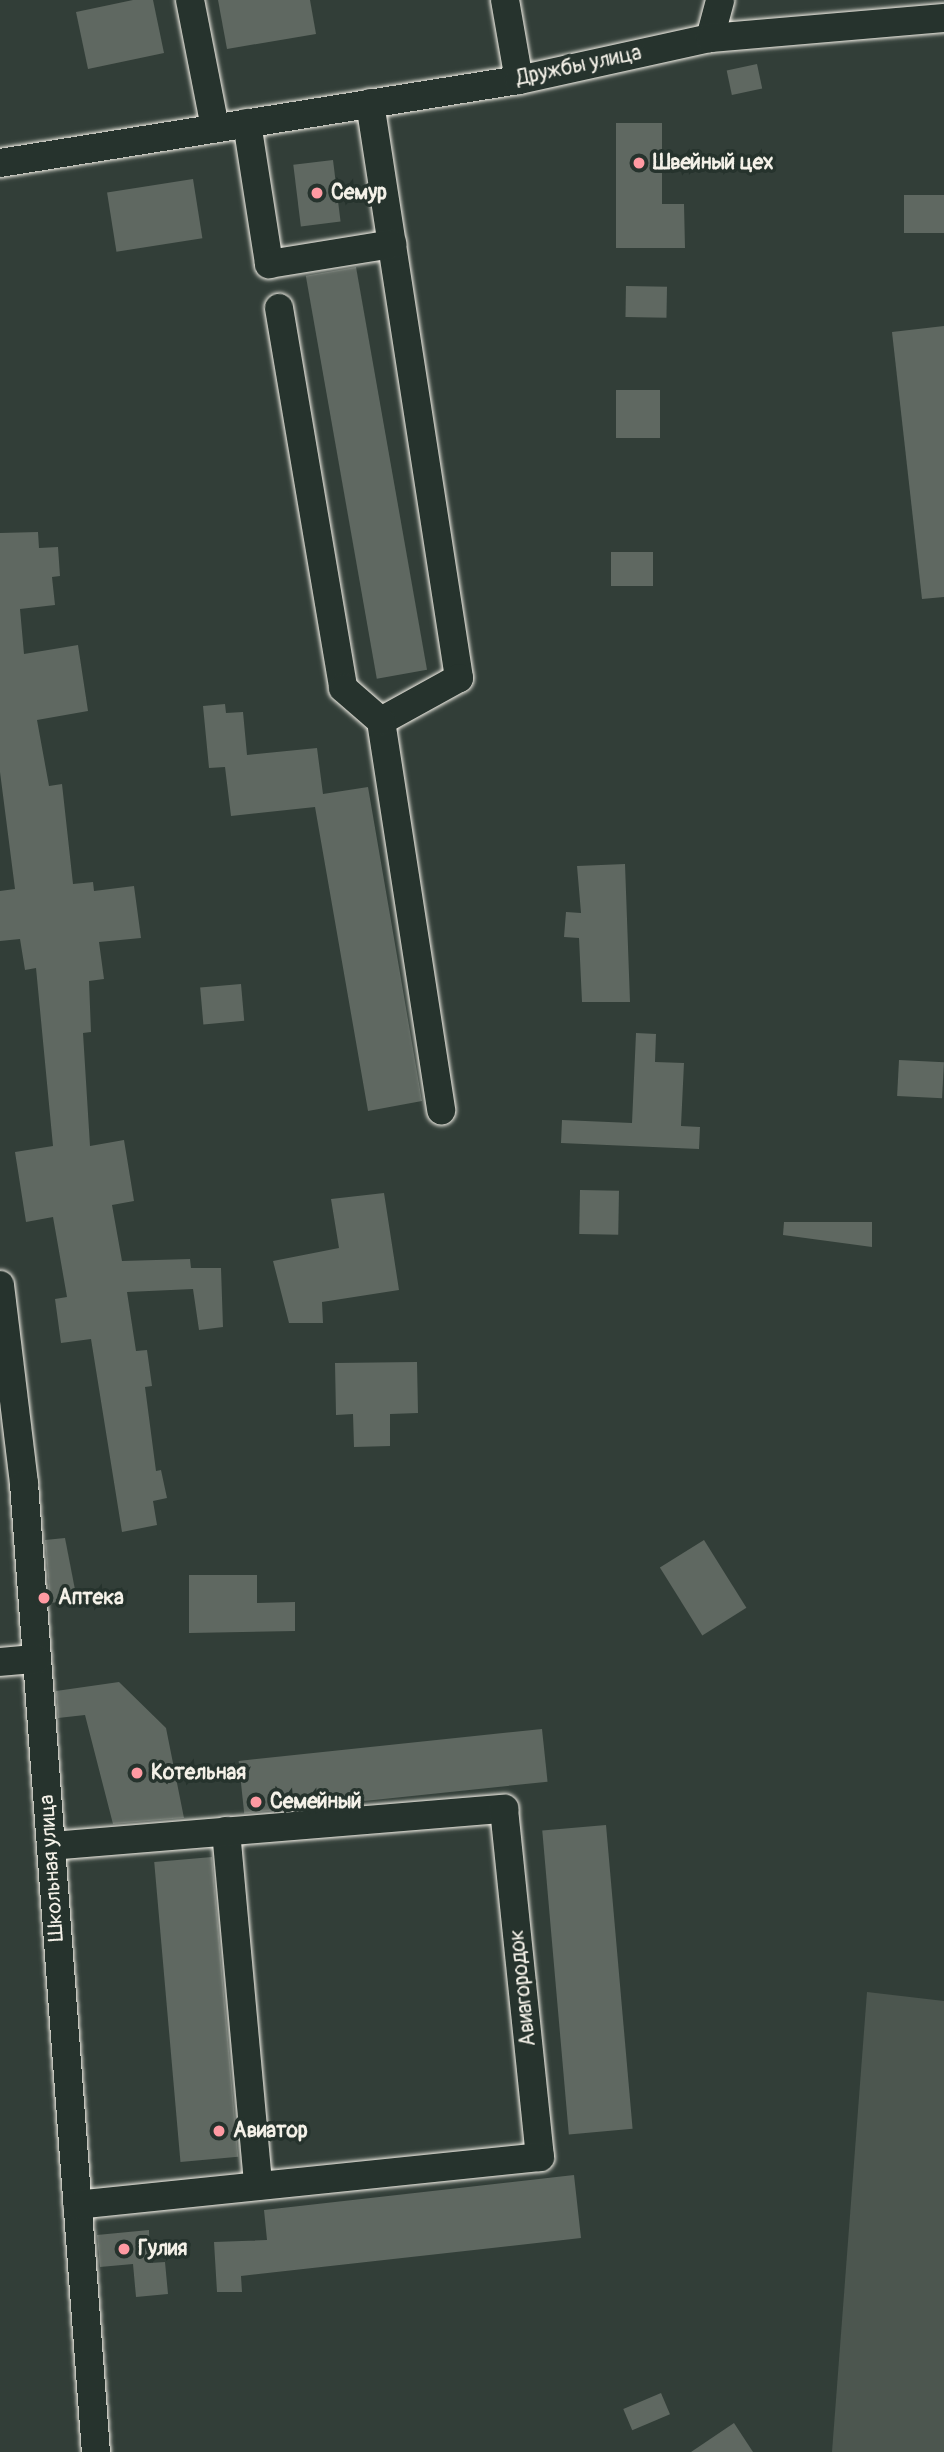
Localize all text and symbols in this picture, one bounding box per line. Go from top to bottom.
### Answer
street label: Дружбы улица [514,40,644,92]
place label: Швейный цех [653,150,774,176]
marker: Швейный цех [631,155,647,171]
place label: Семур [331,180,387,206]
marker: Семур [309,185,325,201]
place label: Аптека [58,1585,124,1611]
marker: Аптека [36,1590,52,1606]
place label: Котельная [151,1760,246,1786]
marker: Котельная [129,1765,145,1781]
place label: Семейный [270,1789,362,1815]
street label: Школьная улица [34,1794,70,1942]
marker: Семейный [248,1794,264,1810]
street label: Авиагородок [504,1928,542,2048]
place label: Авиатор [233,2118,308,2144]
marker: Авиатор [211,2123,227,2139]
place label: Гулия [138,2236,187,2262]
marker: Гулия [116,2241,132,2257]

